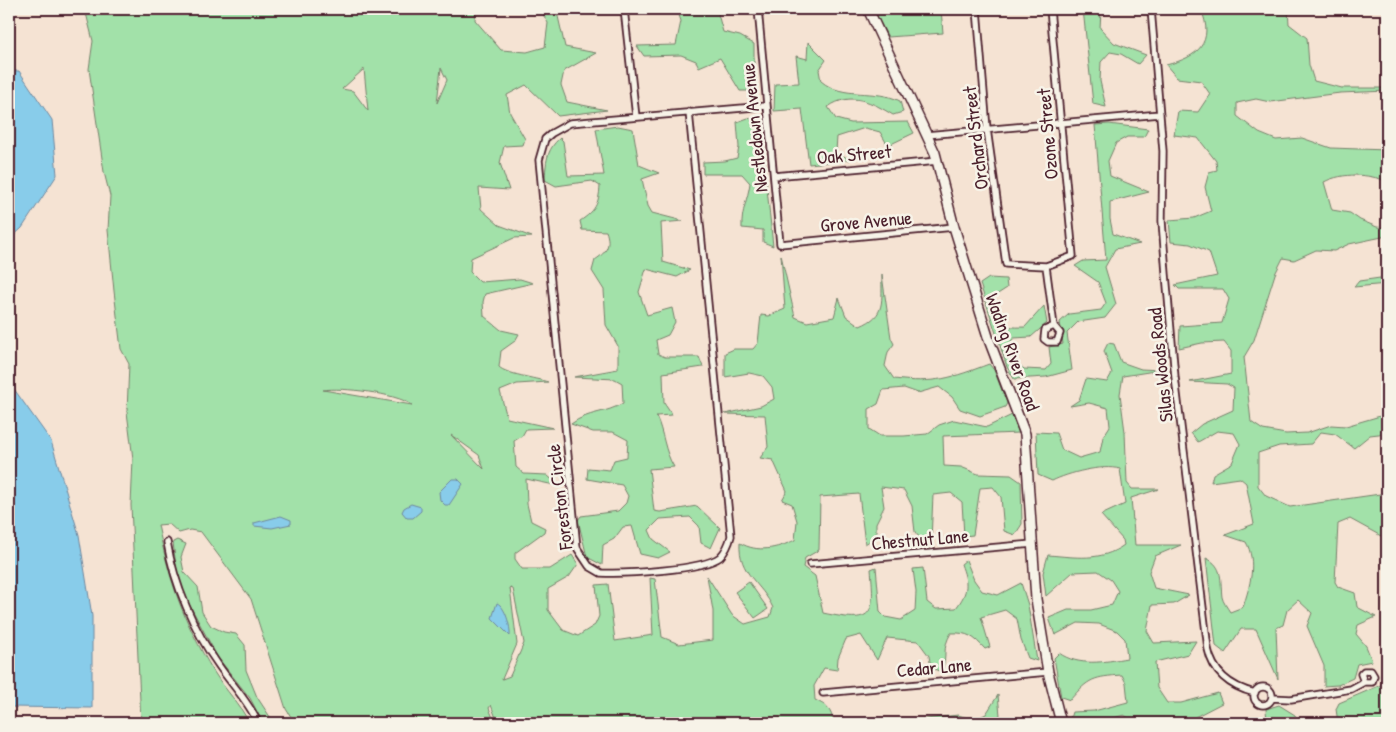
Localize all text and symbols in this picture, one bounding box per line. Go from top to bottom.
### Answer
street label: Nestledown Avenue [734,62,774,194]
street label: Orchard Street [956,84,994,191]
street label: Ozone Street [1030,87,1064,181]
street label: Oak Street [816,138,893,170]
street label: Grove Avenue [819,204,913,238]
street label: Wading River Road [980,290,1046,415]
street label: Silas Woods Road [1141,306,1179,423]
street label: Foreston Circle [540,442,578,552]
street label: Chestnut Lane [870,522,970,556]
street label: Cedar Lane [895,651,973,683]

